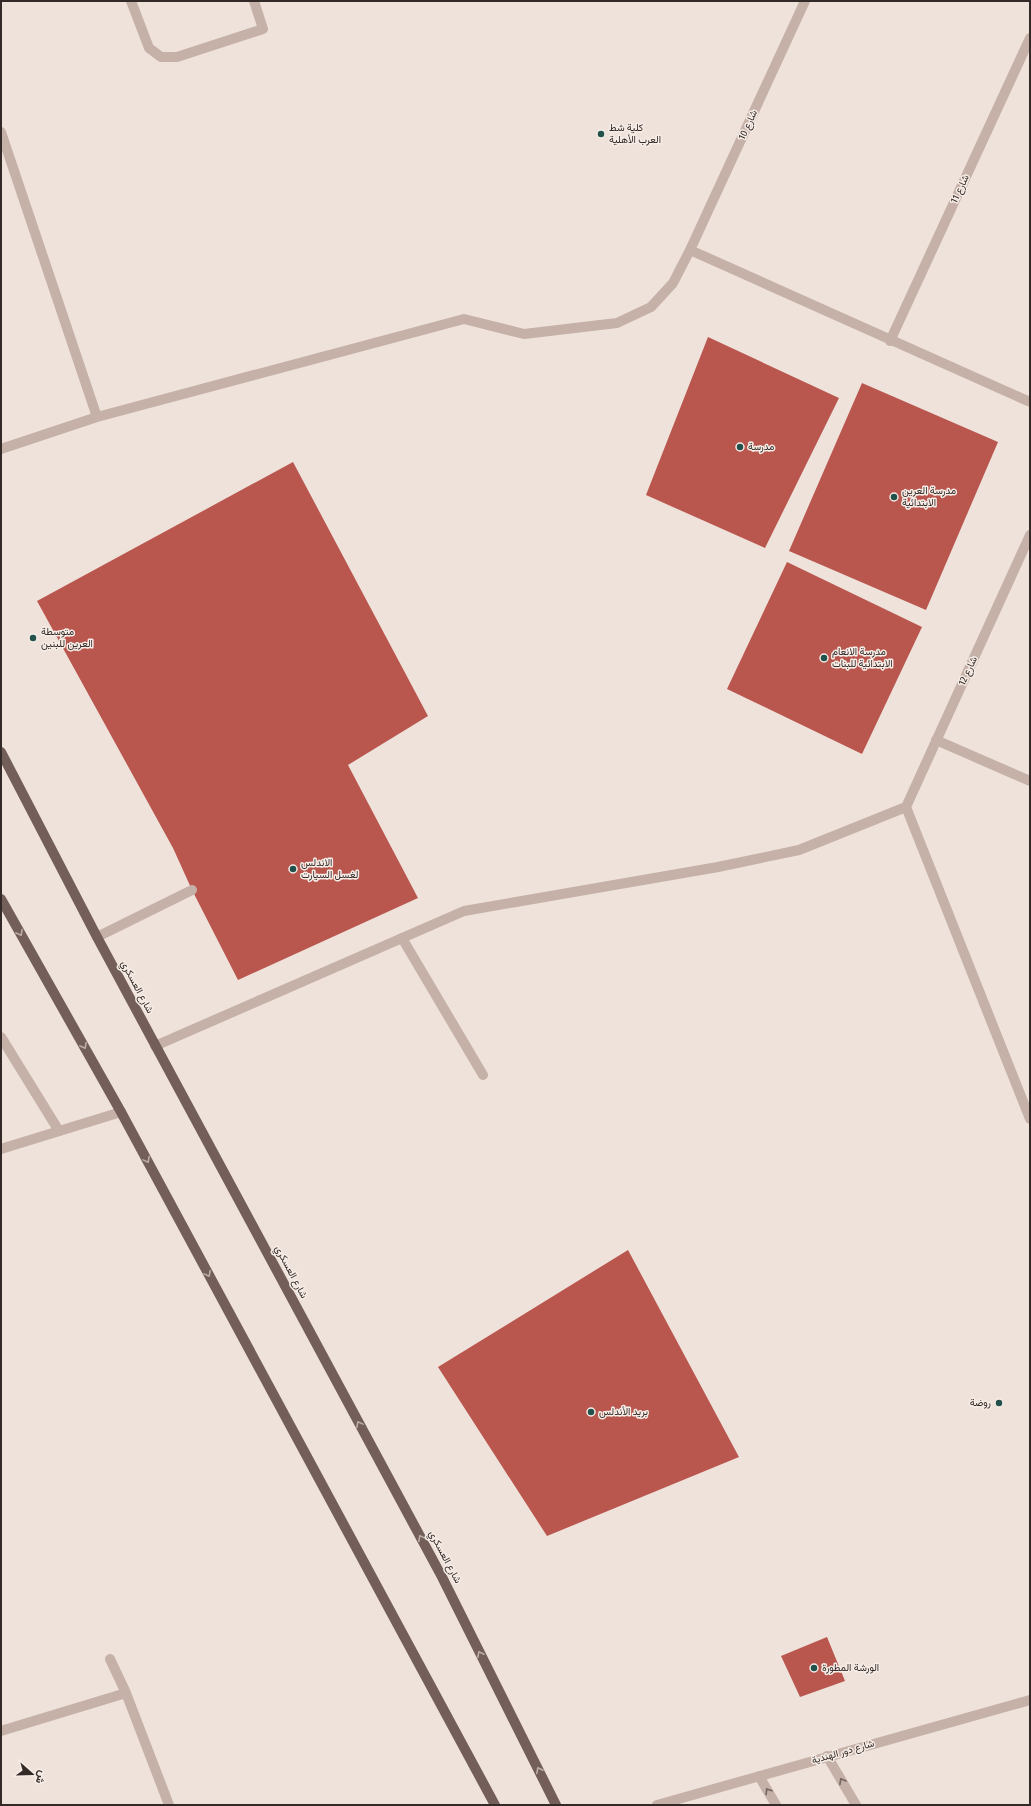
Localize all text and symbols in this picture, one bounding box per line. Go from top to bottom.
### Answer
street label: شارع 10 [736,108,760,142]
place label: كلية شط العرب الأهلية [609,122,661,146]
marker: كلية شط العرب الأهلية [596,129,606,139]
street label: شارع 11 [948,173,972,205]
place label: مدرسة [748,441,774,453]
marker: مدرسة [735,442,745,452]
place label: مدرسة العرين الابتدائية [902,485,956,509]
marker: مدرسة العرين الابتدائية [889,492,899,502]
place label: متوسطة العرين للبنين [41,626,93,650]
marker: متوسطة العرين للبنين [28,633,38,643]
place label: مدرسة الانعام الابتدائية للبنات [832,646,893,670]
marker: مدرسة الانعام الابتدائية للبنات [819,653,829,663]
street label: شارع 12 [956,654,980,687]
place label: الاندلس لغسل السيارت [301,857,358,881]
marker: الاندلس لغسل السيارت [288,864,298,874]
one-way arrow [16,928,23,936]
street label: شارع العسكري [116,959,156,1016]
one-way arrow [79,1042,86,1049]
one-way arrow [142,1156,149,1163]
street label: شارع العسكري [270,1244,310,1301]
one-way arrow [204,1270,211,1277]
place label: روضة [970,1397,991,1409]
marker: روضة [994,1398,1004,1408]
place label: بريد الأندلس [599,1406,648,1418]
marker: بريد الأندلس [586,1407,596,1417]
one-way arrow [357,1421,364,1428]
street label: شارع العسكري [424,1529,464,1586]
one-way arrow [418,1535,426,1542]
one-way arrow [478,1651,485,1658]
place label: الورشة المطورة [822,1662,879,1674]
marker: الورشة المطورة [809,1663,819,1673]
street label: شارع دور الهندية [810,1737,876,1767]
north arrow [12,1754,52,1794]
one-way arrow [536,1767,544,1774]
text: ش [33,1769,49,1786]
one-way arrow [839,1778,846,1785]
one-way arrow [765,1788,772,1795]

